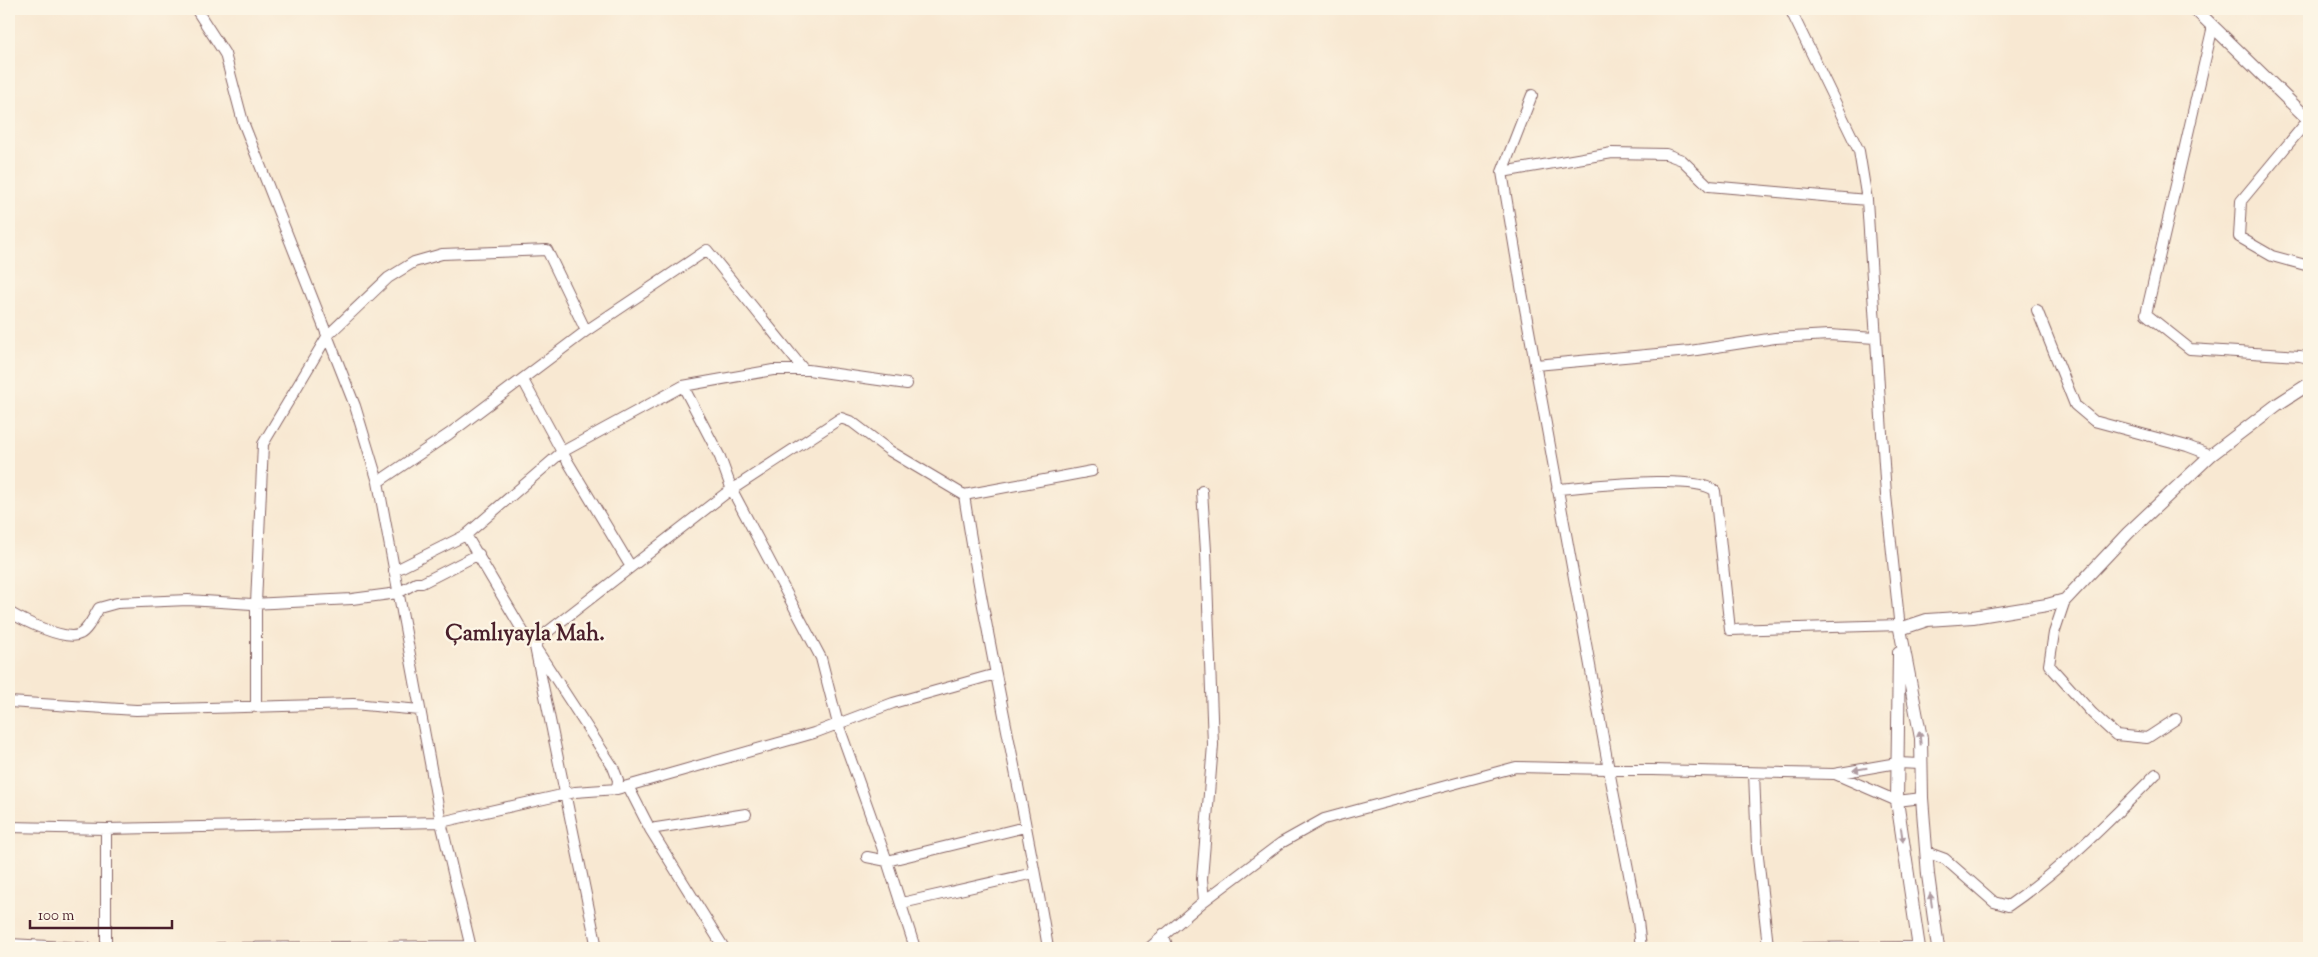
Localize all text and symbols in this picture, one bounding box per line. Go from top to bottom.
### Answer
district label: Çamlıyayla Mah. [445,619,605,651]
one-way arrow [1916,730,1924,746]
one-way arrow [1852,766,1868,774]
one-way arrow [1898,827,1906,843]
one-way arrow [1927,892,1935,908]
scale bar [30,897,172,929]
text: 100 m [38,906,75,927]

